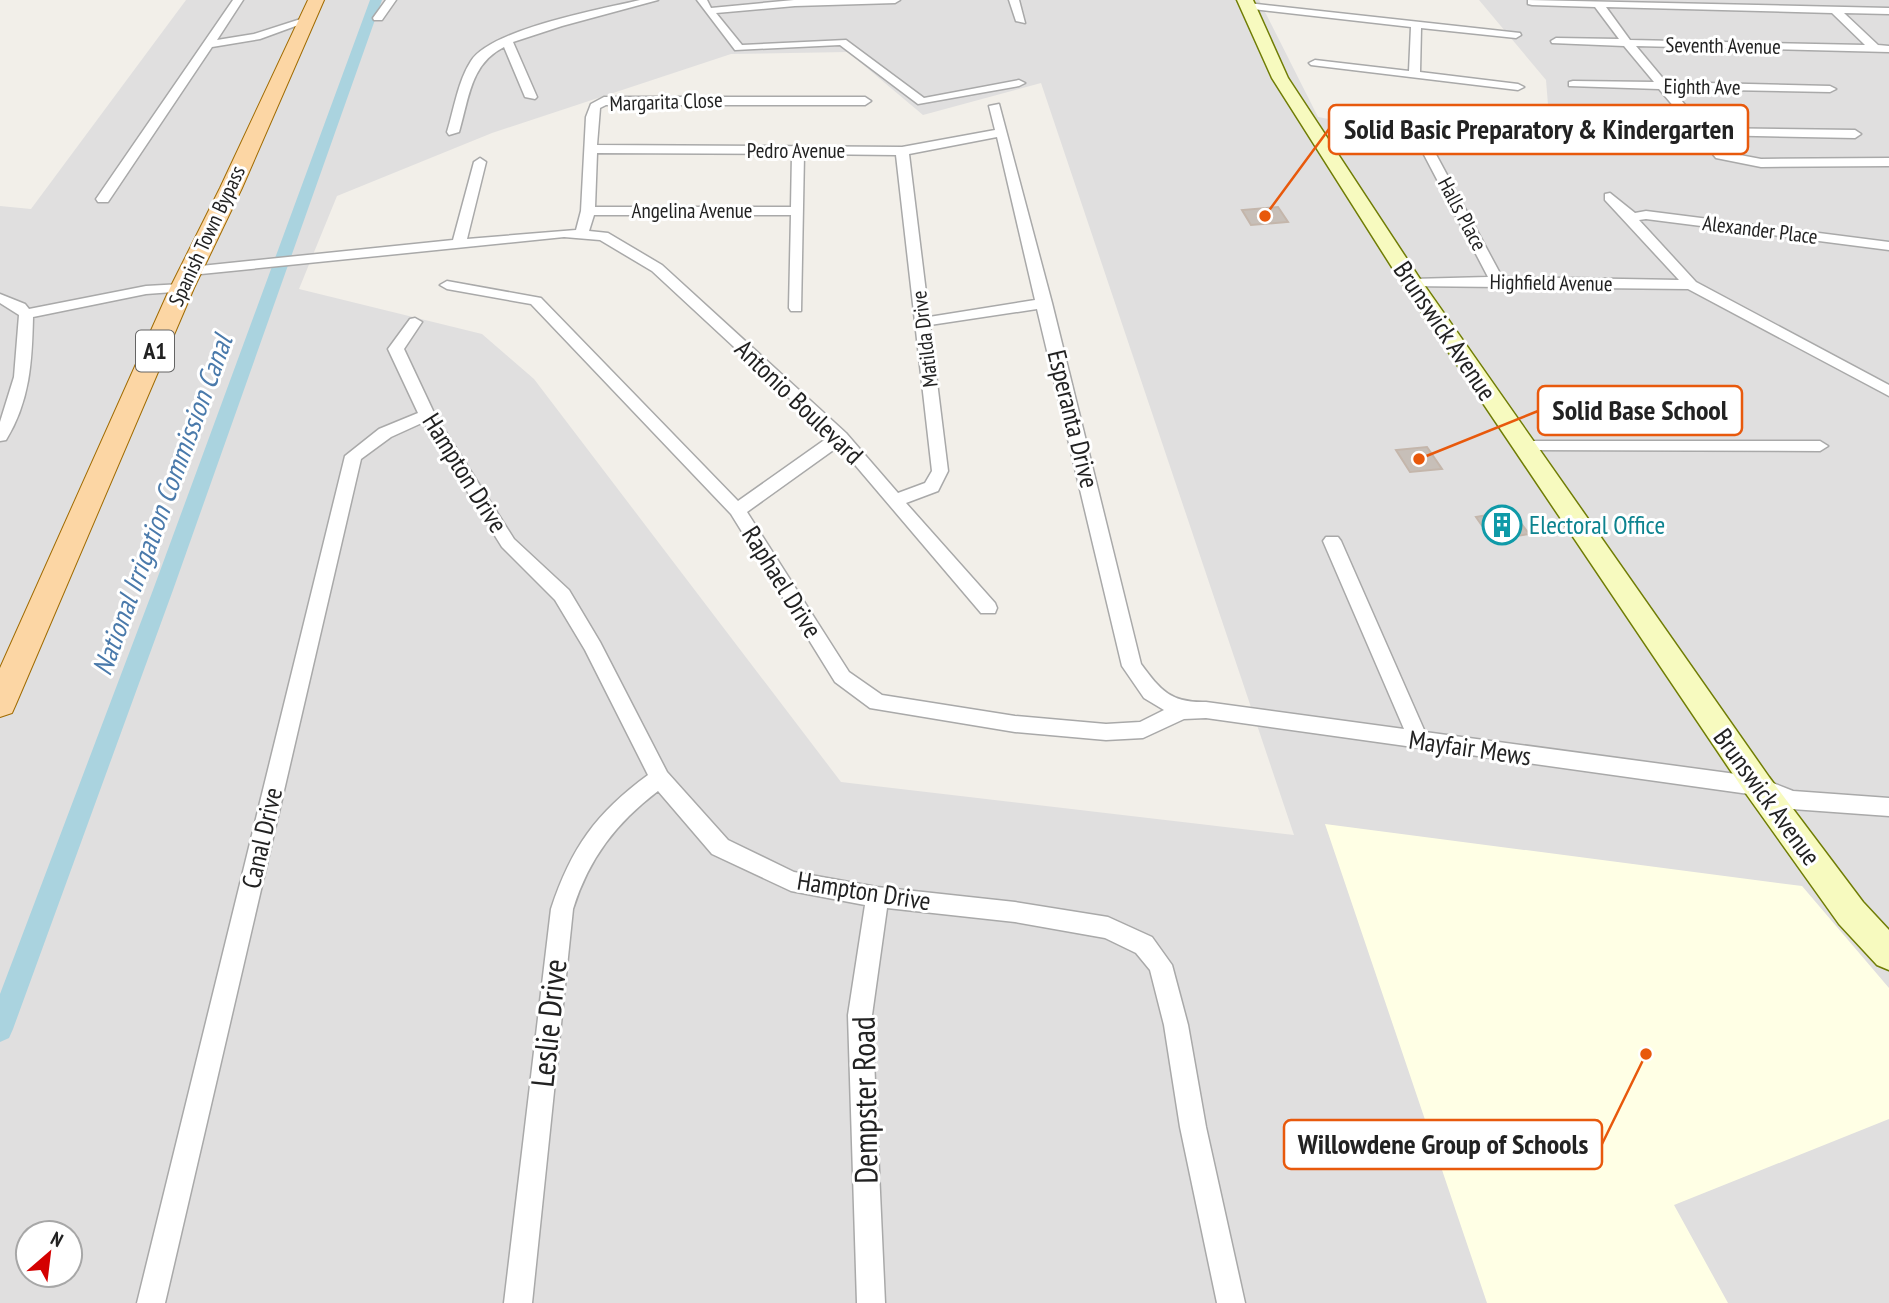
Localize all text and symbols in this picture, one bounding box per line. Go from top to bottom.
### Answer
street label: Seventh Avenue [1665,31,1781,60]
street label: Eighth Ave [1663,72,1741,101]
street label: Margarita Close [609,86,723,117]
callout: Solid Basic Preparatory & Kindergarten [1329,105,1748,154]
text: Solid Basic Preparatory & Kindergarten [1344,110,1734,147]
street label: Pedro Avenue [747,137,845,164]
street label: Spanish Town Bypass [162,161,251,310]
street label: Halls Place [1432,172,1493,255]
street label: Angelina Avenue [632,197,752,224]
street label: Alexander Place [1701,209,1819,250]
street label: Brunswick Avenue [1387,255,1504,407]
street label: Highfield Avenue [1489,268,1613,297]
street label: Matilda Drive [905,289,944,389]
water label: National Irrigation Commission Canal [83,327,241,680]
road number: A1 [136,330,174,372]
street label: Antonio Boulevard [728,332,870,471]
street label: Esperanta Drive [1040,346,1107,491]
callout: Solid Base School [1538,386,1742,435]
text: Solid Base School [1552,391,1728,428]
street label: Hampton Drive [416,407,515,539]
building icon: Electoral Office [1481,504,1523,546]
place label: Electoral Office [1529,508,1665,541]
street label: Raphael Drive [735,520,830,644]
street label: Brunswick Avenue [1707,722,1828,872]
street label: Mayfair Mews [1407,723,1533,772]
street label: Canal Drive [234,784,289,892]
street label: Hampton Drive [795,864,933,917]
street label: Leslie Drive [520,957,576,1089]
street label: Dempster Road [842,1016,886,1184]
callout: Willowdene Group of Schools [1284,1120,1602,1169]
text: Willowdene Group of Schools [1297,1125,1588,1162]
north arrow [14,1219,84,1289]
text: N [47,1226,67,1252]

